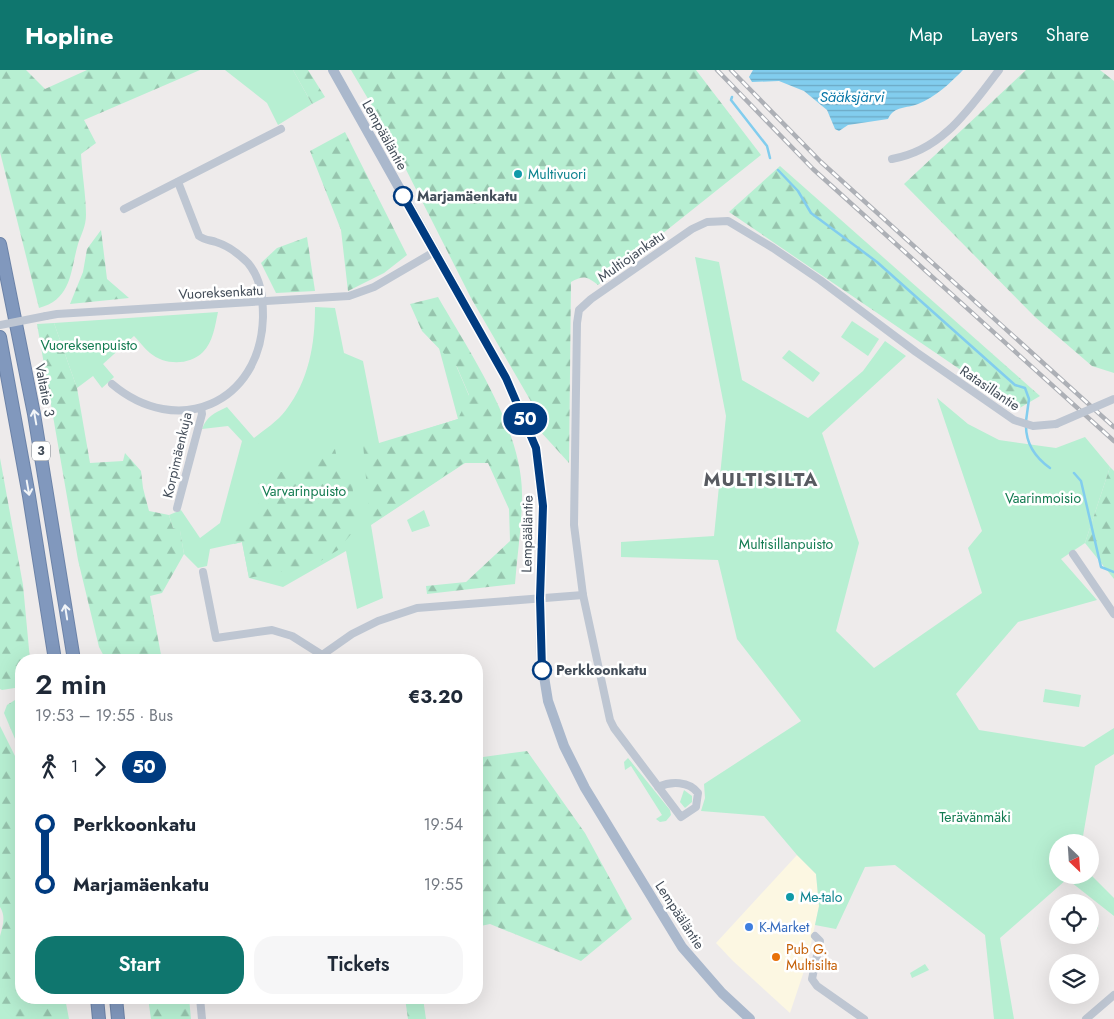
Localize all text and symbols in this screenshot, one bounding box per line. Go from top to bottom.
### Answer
text: Hopline [25,18,114,53]
text: Map [909,22,943,48]
text: Layers [971,22,1018,48]
text: Share [1046,22,1089,48]
water label: Sääksjärvi [820,86,884,108]
street label: Lempääläntie [357,96,413,174]
place label: Multivuori [528,164,587,184]
marker: Multivuori [512,168,524,180]
marker: Marjamäenkatu [393,186,413,206]
place label: Marjamäenkatu [417,186,517,206]
street label: Multiojankatu [593,226,669,286]
street label: Vuoreksenkatu [178,280,264,304]
park label: Vuoreksenpuisto [40,335,138,355]
street label: Ratasillantie [956,361,1024,415]
street label: Valtatie 3 [30,362,60,419]
line badge: 50 [502,403,548,435]
text: 50 [513,406,537,432]
one-way arrow [29,409,39,425]
street label: Korpimäenkuja [157,410,197,500]
road number: 3 [32,442,50,461]
district label: MULTISILTA [703,466,819,493]
one-way arrow [23,480,33,496]
park label: Varvarinpuisto [262,481,346,501]
park label: Vaarinmoisio [1005,488,1081,508]
street label: Lempääläntie [516,495,538,573]
park label: Multisillanpuisto [739,534,834,554]
one-way arrow [61,604,71,620]
marker: Perkkoonkatu [532,660,552,680]
place label: Perkkoonkatu [556,660,647,680]
text: 2 min [35,664,107,705]
text: €3.20 [408,683,463,710]
text: 19:53 – 19:55 · Bus [35,704,173,727]
icon: walk [35,753,63,781]
icon: forward [86,753,114,781]
text: 50 [132,754,156,780]
text: 1 [71,755,78,778]
park label: Terävänmäki [939,807,1011,827]
text: Perkkoonkatu [73,811,196,838]
text: 19:54 [423,813,463,836]
north arrow [1049,834,1099,884]
map controls [1049,834,1099,1004]
text: Marjamäenkatu [73,871,209,898]
text: 19:55 [424,873,463,896]
street label: Lempääläntie [650,877,710,953]
place label: Me-talo [800,887,843,907]
marker: Me-talo [784,891,796,903]
button: locate [1049,894,1099,944]
place label: K-Market [759,917,810,937]
marker: K-Market [743,921,755,933]
button: Start [35,936,244,994]
button: Tickets [254,936,463,994]
place label: Pub G. Multisilta [786,939,838,975]
marker: Pub G. Multisilta [770,951,782,963]
button: layers [1049,954,1099,1004]

